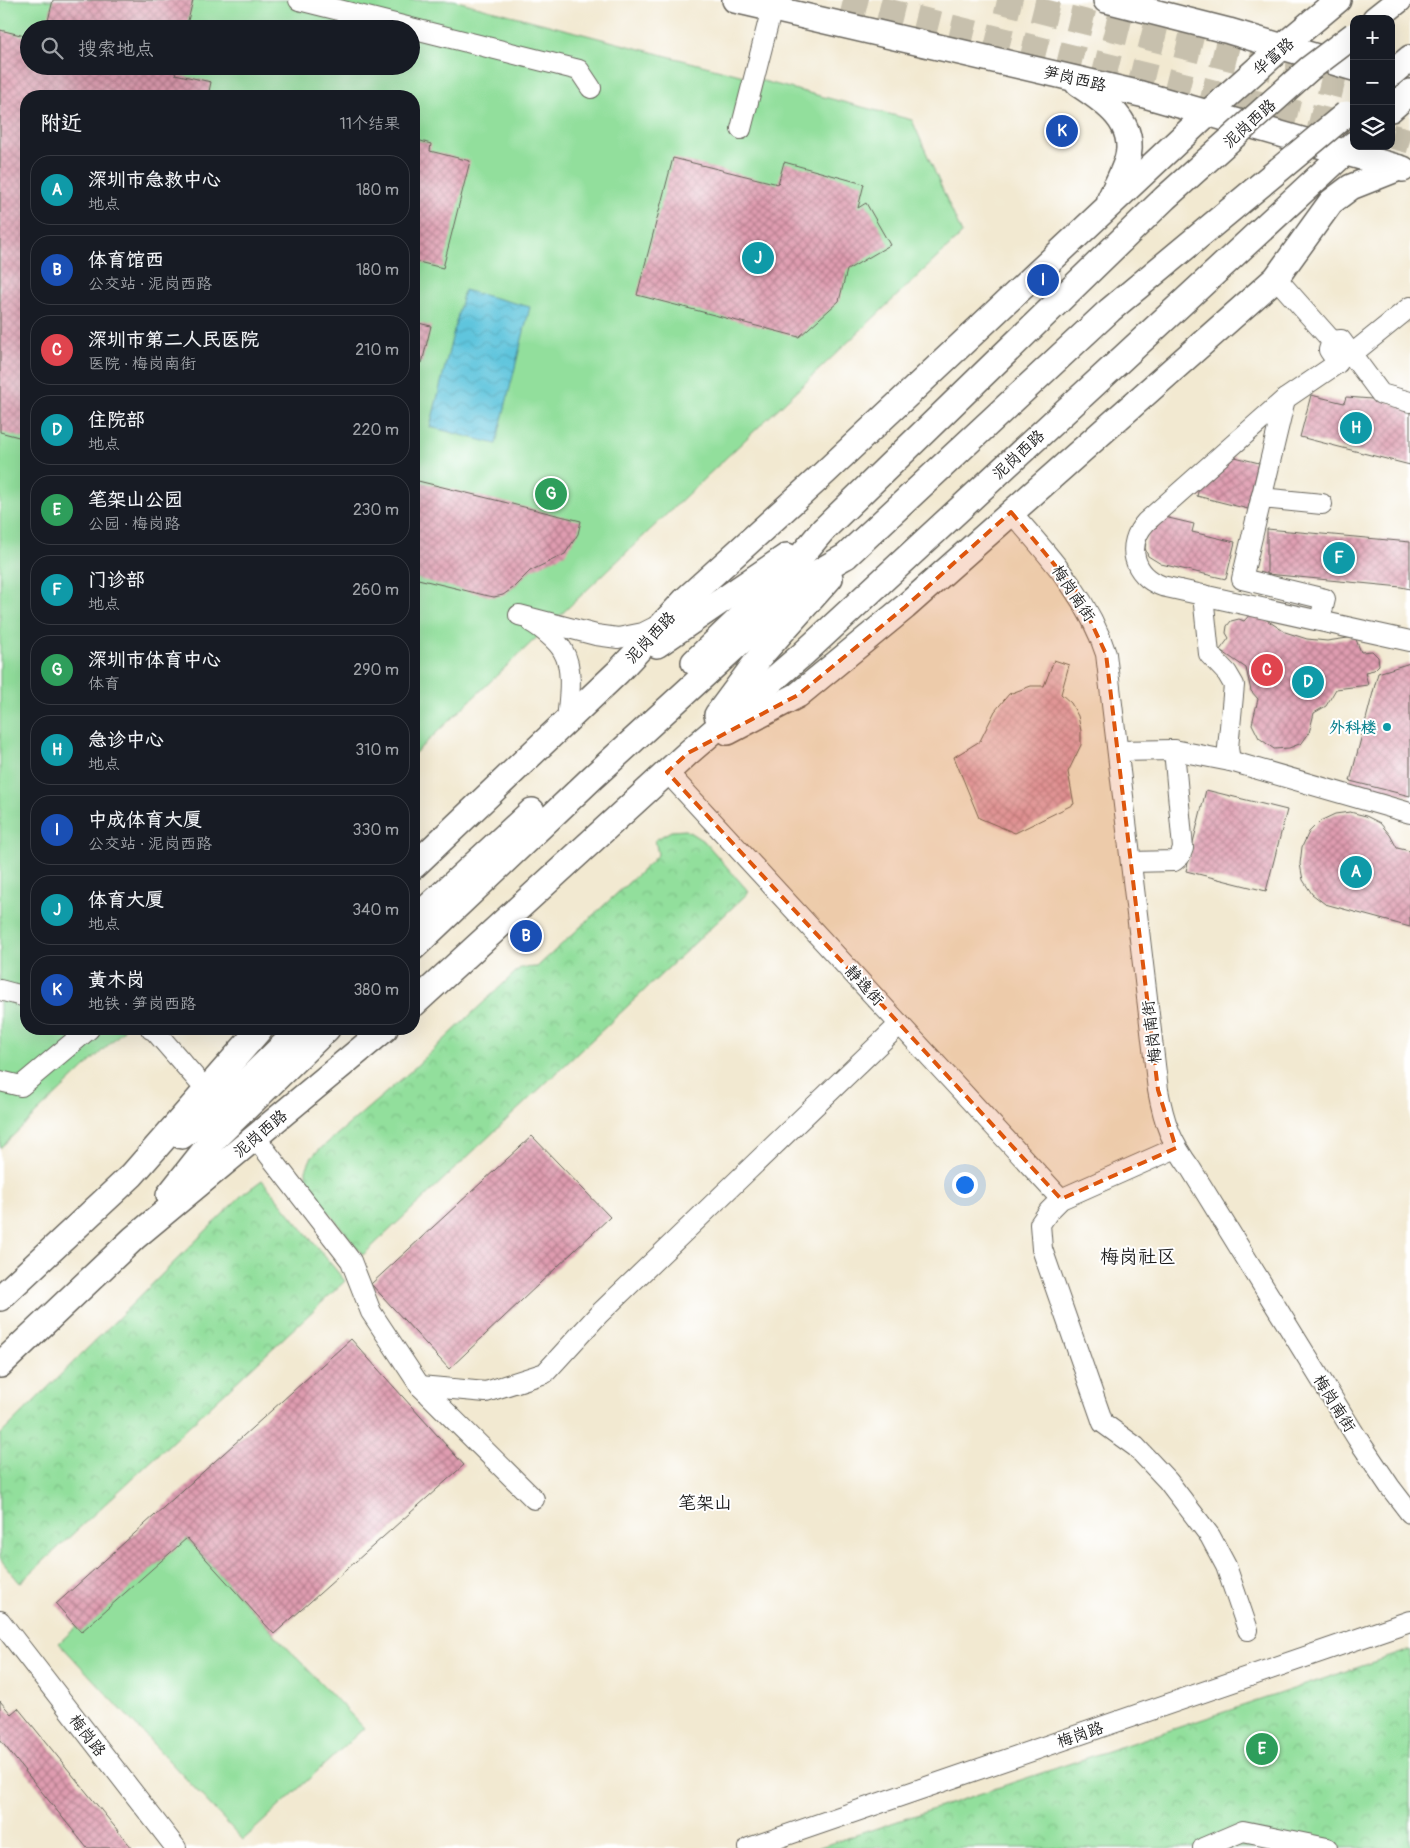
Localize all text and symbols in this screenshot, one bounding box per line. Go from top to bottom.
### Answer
map controls [1350,15,1395,150]
button: + [1350,15,1395,60]
search box [20,20,420,75]
street label: 华富路 [1249,33,1298,80]
icon: search [38,34,66,62]
text: 搜索地点 [78,37,154,61]
button: − [1350,60,1395,105]
street label: 笋岗西路 [1041,62,1108,96]
street label: 泥岗西路 [1219,95,1280,153]
button: layers [1350,105,1395,150]
text: 附近 [40,110,82,137]
pin: K [1046,112,1078,150]
text: 11个结果 [339,114,400,134]
text: 深圳市急救中心 [88,168,221,192]
text: A [52,180,62,200]
text: 180 m [356,180,399,200]
text: 地点 [88,194,120,214]
pin: J [742,239,774,277]
text: 体育馆西 [88,248,164,272]
text: B [52,260,62,280]
text: 180 m [356,260,399,280]
pin: I [1027,261,1059,299]
text: 公交站 · 泥岗西路 [88,274,212,294]
text: 深圳市第二人民医院 [88,328,259,352]
text: C [52,340,62,360]
text: 210 m [355,340,399,360]
text: 医院 · 梅岗南街 [88,354,196,374]
text: 住院部 [88,408,145,432]
pin: H [1340,409,1372,447]
text: D [52,420,62,440]
text: 220 m [353,420,399,440]
street label: 泥岗西路 [988,426,1049,484]
text: 地点 [88,434,120,454]
pin: G [535,475,567,513]
text: 笔架山公园 [88,488,183,512]
text: E [53,500,61,520]
text: 230 m [353,500,399,520]
text: 公园 · 梅岗路 [88,514,180,534]
pin: F [1323,539,1355,577]
street label: 梅岗南街 [1047,561,1099,626]
text: 门诊部 [88,568,145,592]
text: F [52,580,62,600]
text: 260 m [352,580,399,600]
text: 地点 [88,594,120,614]
street label: 泥岗西路 [622,607,680,668]
text: 深圳市体育中心 [88,648,221,672]
pin: C [1251,651,1283,689]
text: G [52,660,62,680]
text: 290 m [353,660,399,680]
pin: D [1292,663,1324,701]
text: 体育 [88,674,120,694]
place label: 外科楼 [1329,718,1377,738]
marker: 外科楼 [1381,721,1393,733]
text: 急诊中心 [88,728,164,752]
text: H [52,740,62,760]
text: 310 m [355,740,399,760]
text: 地点 [88,754,120,774]
text: 中成体育大厦 [88,808,202,832]
text: I [55,820,59,840]
text: 330 m [353,820,399,840]
text: 公交站 · 泥岗西路 [88,834,212,854]
pin: A [1340,853,1372,891]
text: 体育大厦 [88,888,164,912]
text: J [53,900,61,920]
text: 340 m [352,900,399,920]
text: 地点 [88,914,120,934]
pin: B [510,917,542,955]
street label: 静逸街 [841,961,888,1010]
text: 黄木岗 [88,968,145,992]
text: K [52,980,62,1000]
text: 380 m [353,980,399,1000]
text: 地铁 · 笋岗西路 [88,994,196,1014]
street label: 梅岗南街 [1138,999,1166,1065]
street label: 泥岗西路 [230,1106,292,1162]
your location [952,1172,978,1198]
district label: 梅岗社区 [1100,1245,1176,1269]
street label: 梅岗南街 [1309,1371,1360,1436]
district label: 笔架山 [678,1492,732,1515]
street label: 梅岗路 [65,1711,110,1761]
street label: 梅岗路 [1054,1718,1106,1752]
pin: E [1246,1730,1278,1768]

